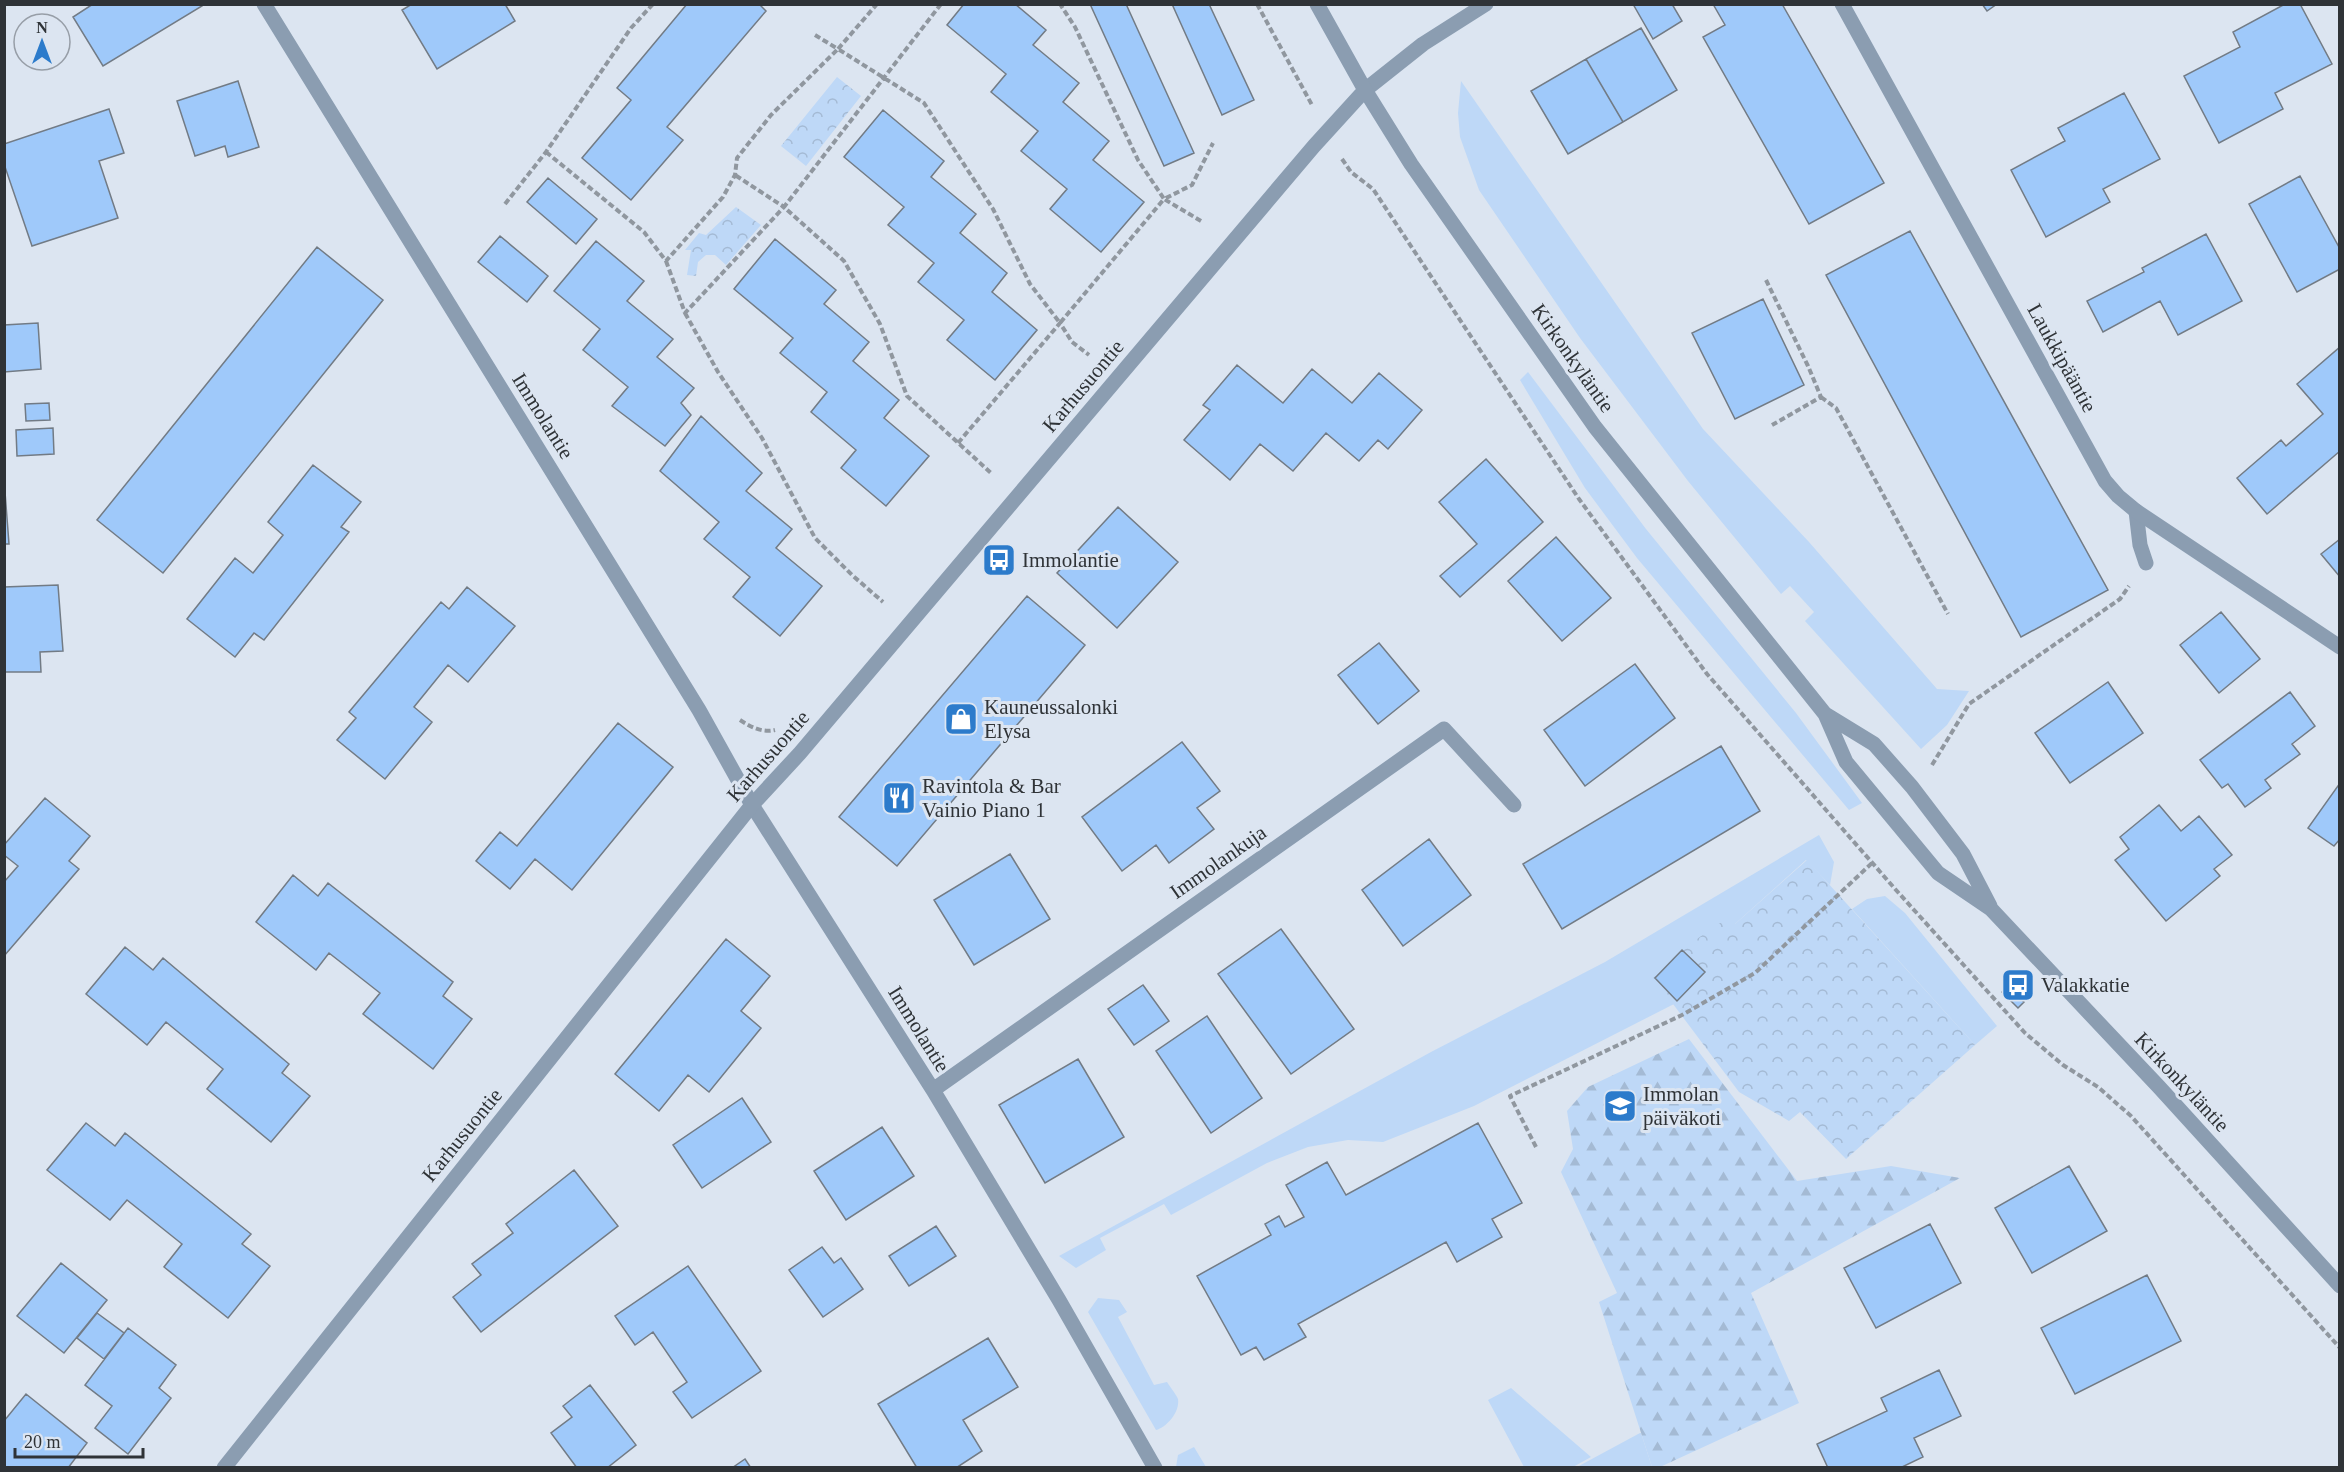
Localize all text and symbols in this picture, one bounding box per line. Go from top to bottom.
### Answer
north arrow [12,12,72,72]
text: N [36,19,48,36]
street label: Kirkonkyläntie [1527,299,1619,417]
street label: Laukkipääntie [2022,300,2102,416]
street label: Karhusuontie [1037,335,1129,437]
street label: Immolantie [507,369,579,463]
bus stop icon: Immolantie [981,542,1017,578]
place label: Immolantie [1022,548,1119,572]
place label: Kauneussalonki Elysa [984,695,1118,743]
shop icon: Kauneussalonki Elysa [943,701,979,737]
street label: Karhusuontie [722,705,814,807]
place label: Ravintola & Bar Vainio Piano 1 [922,774,1061,822]
restaurant icon: Ravintola & Bar Vainio Piano 1 [881,780,917,816]
street label: Immolankuja [1165,820,1271,904]
bus stop icon: Valakkatie [2000,967,2036,1003]
place label: Valakkatie [2041,973,2130,997]
street label: Immolantie [883,982,955,1076]
street label: Kirkonkyläntie [2130,1027,2234,1137]
place label: Immolan päiväkoti [1643,1082,1721,1130]
street label: Karhusuontie [417,1083,507,1187]
school or university icon: Immolan päiväkoti [1602,1088,1638,1124]
scale bar [15,1421,142,1459]
text: 20 m [24,1432,61,1452]

